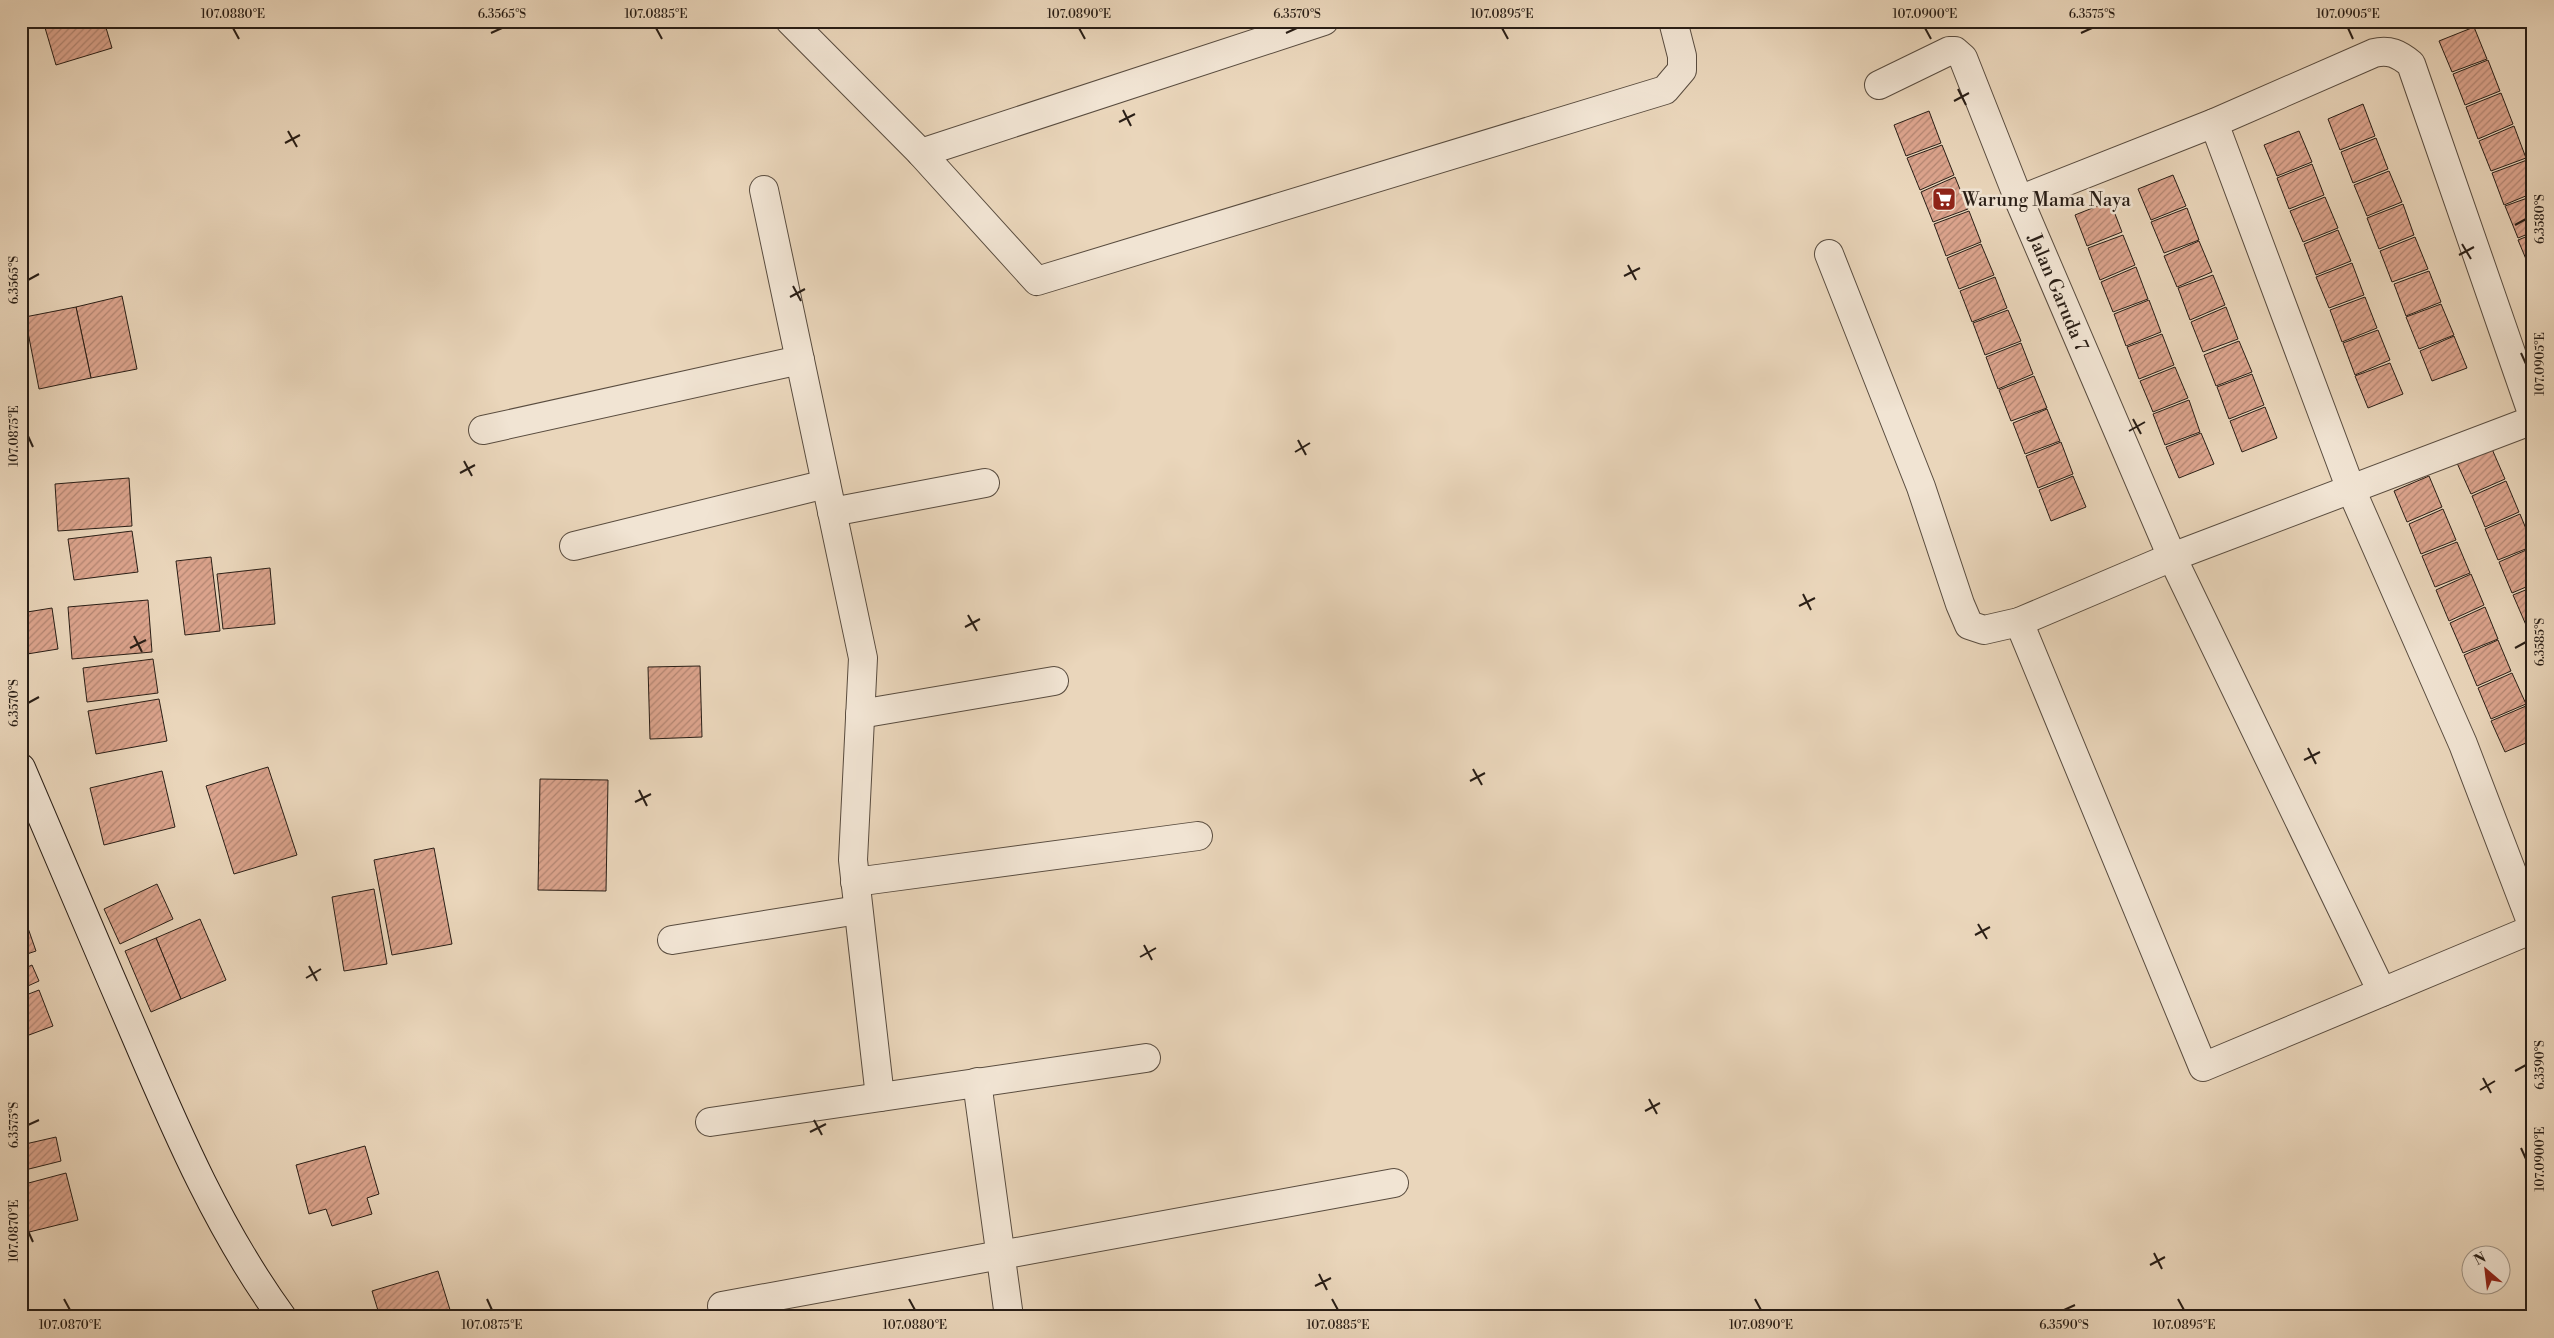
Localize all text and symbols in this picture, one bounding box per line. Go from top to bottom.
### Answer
text: 107.0880°E [201,7,265,22]
text: 6.3565°S [478,7,526,22]
text: 107.0885°E [625,7,687,22]
text: 107.0890°E [1047,7,1111,22]
text: 6.3570°S [1273,7,1321,22]
text: 107.0895°E [1471,7,1533,22]
text: 107.0900°E [1893,7,1957,22]
text: 6.3575°S [2069,7,2115,22]
text: 107.0905°E [2316,7,2380,22]
supermarket icon: Warung Mama Naya [1931,186,1957,212]
place label: Warung Mama Naya [1961,188,2131,212]
text: 6.3580°S [2533,194,2548,244]
street label: Jalan Garuda 7 [2022,229,2094,355]
text: 6.3565°S [7,256,22,304]
text: 107.0905°E [2533,332,2548,396]
text: 107.0875°E [7,405,22,467]
text: 6.3585°S [2533,618,2548,666]
text: 6.3570°S [7,679,22,727]
text: 6.3590°S [2533,1040,2548,1090]
text: 6.3575°S [7,1102,22,1148]
text: 107.0900°E [2533,1127,2548,1191]
text: 107.0870°E [7,1200,22,1262]
north arrow [2462,1246,2512,1296]
text: N [2471,1249,2489,1270]
text: 107.0870°E [39,1318,101,1333]
text: 107.0875°E [461,1318,523,1333]
text: 107.0880°E [883,1318,947,1333]
text: 107.0885°E [1307,1318,1369,1333]
text: 107.0890°E [1729,1318,1793,1333]
text: 6.3590°S [2039,1318,2089,1333]
text: 107.0895°E [2153,1318,2215,1333]

